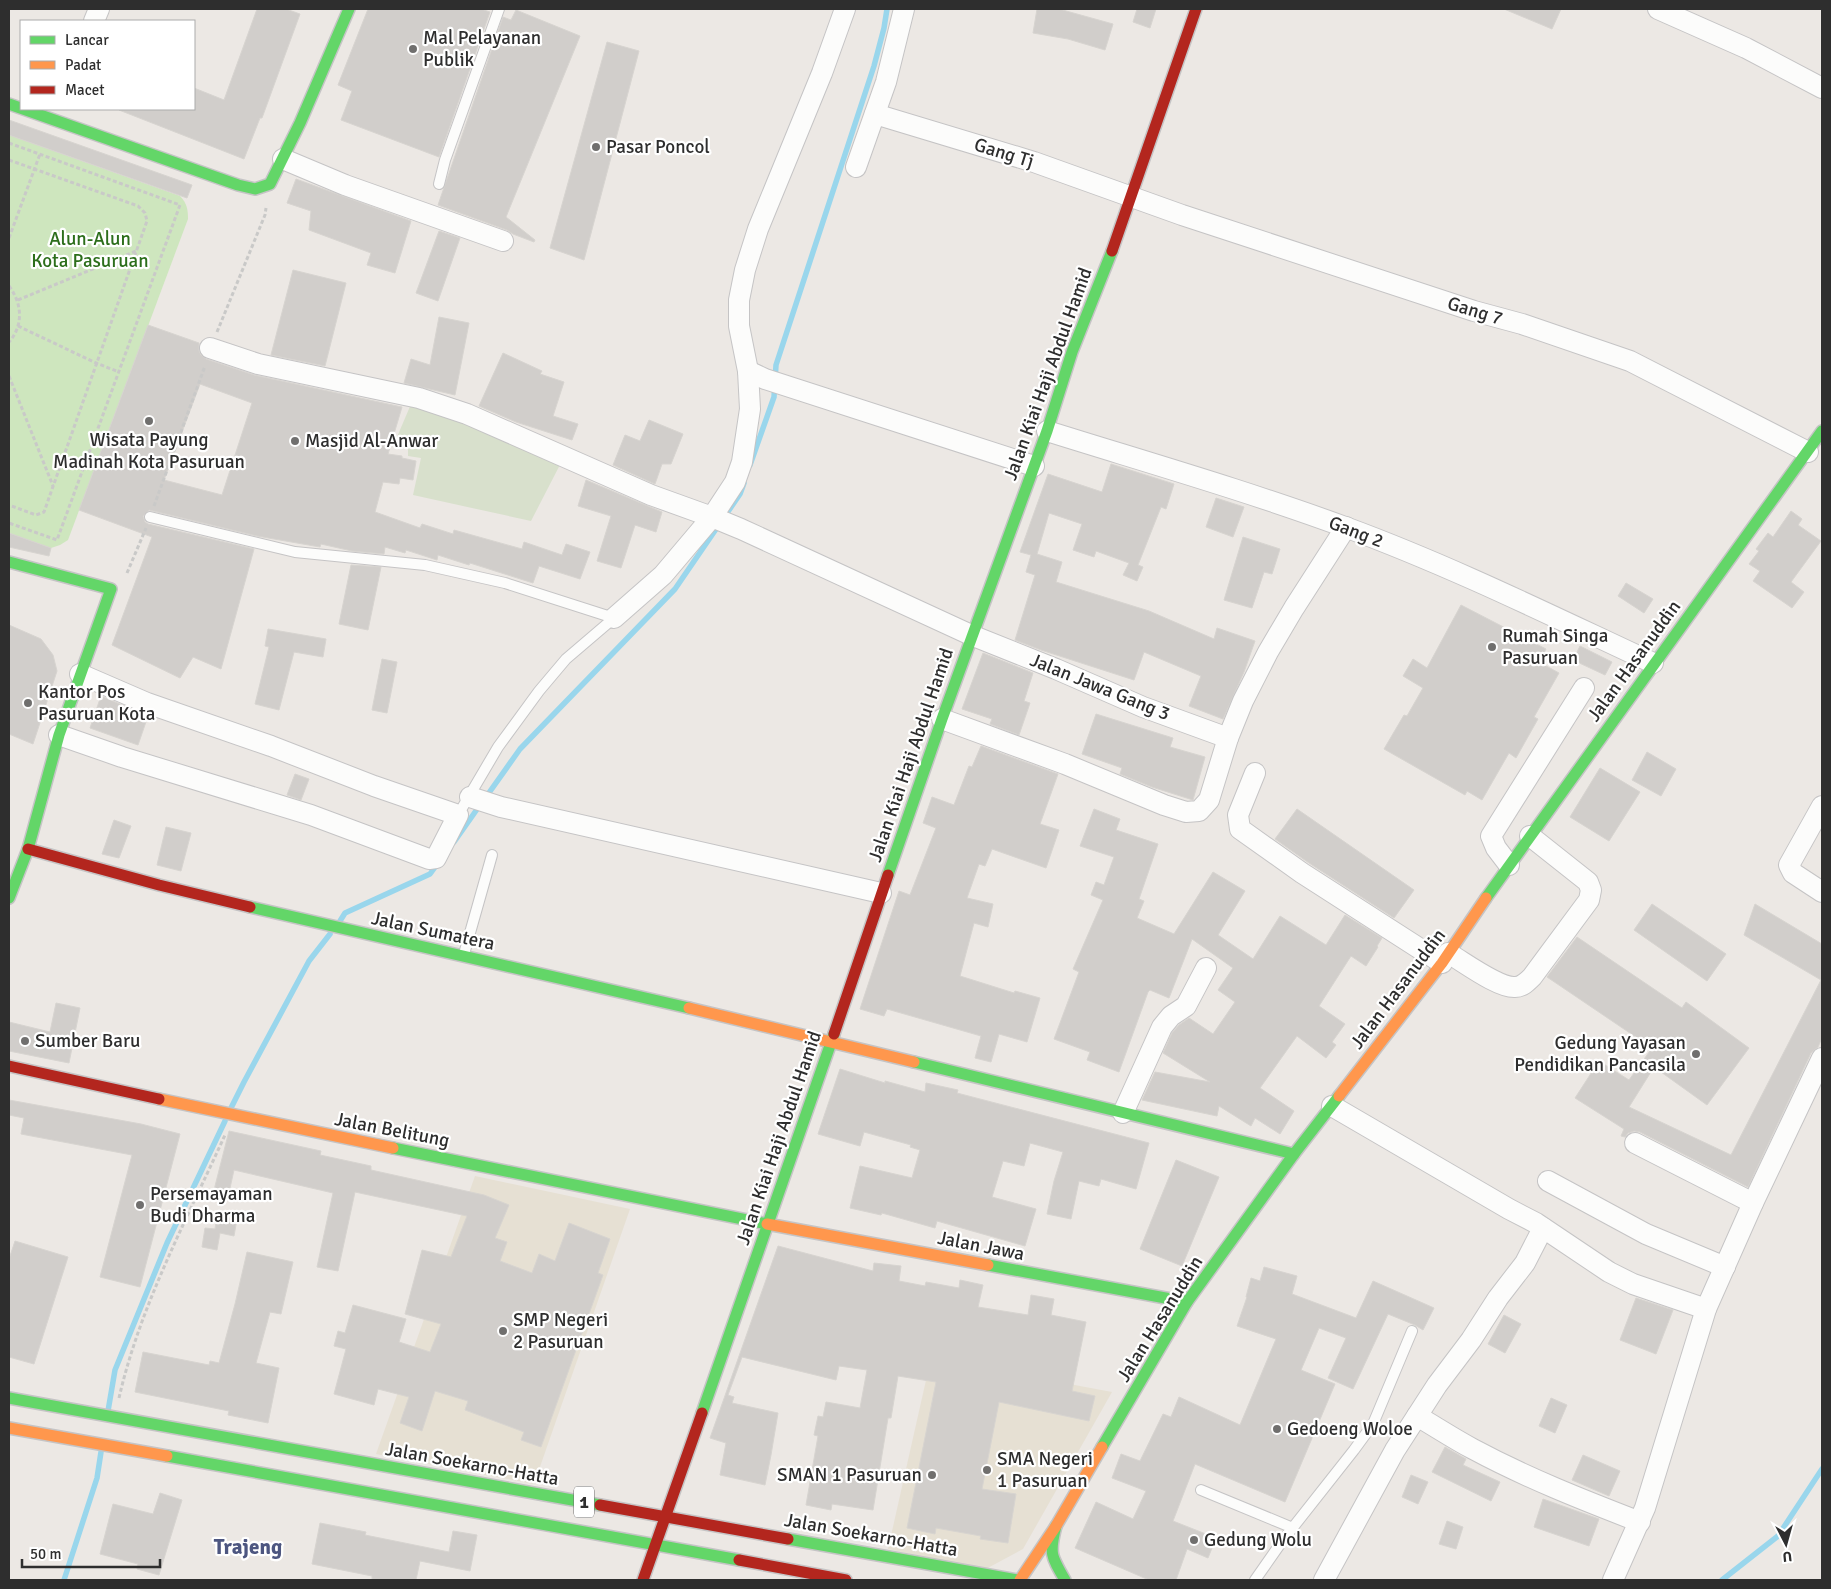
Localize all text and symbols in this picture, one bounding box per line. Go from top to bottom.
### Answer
legend [20,20,195,110]
place label: Mal Pelayanan Publik [423,26,541,72]
text: Lancar [65,31,109,49]
marker: Mal Pelayanan Publik [407,43,419,55]
text: Padat [65,56,101,74]
text: Macet [65,81,104,99]
street label: Gang Tj [971,133,1037,173]
place label: Pasar Poncol [606,135,710,159]
marker: Pasar Poncol [590,141,602,153]
park label: Alun-Alun Kota Pasuruan [31,227,149,273]
street label: Jalan Kiai Haji Abdul Hamid [998,264,1098,484]
street label: Gang 7 [1444,291,1506,331]
marker: Wisata Payung Madinah Kota Pasuruan [143,415,155,427]
place label: Wisata Payung Madinah Kota Pasuruan [53,428,245,474]
place label: Masjid Al-Anwar [305,429,438,453]
marker: Masjid Al-Anwar [289,435,301,447]
street label: Gang 2 [1325,511,1387,553]
street label: Jalan Hasanuddin [1582,596,1686,726]
place label: Rumah Singa Pasuruan [1502,624,1608,670]
marker: Rumah Singa Pasuruan [1486,641,1498,653]
street label: Jalan Kiai Haji Abdul Hamid [863,645,959,865]
street label: Jalan Jawa Gang 3 [1026,648,1174,726]
place label: Kantor Pos Pasuruan Kota [38,680,155,726]
marker: Kantor Pos Pasuruan Kota [22,697,34,709]
street label: Jalan Sumatera [369,906,497,956]
street label: Jalan Hasanuddin [1345,924,1451,1054]
street label: Jalan Kiai Haji Abdul Hamid [731,1028,827,1248]
place label: Sumber Baru [35,1029,140,1053]
place label: Gedung Yayasan Pendidikan Pancasila [1514,1031,1686,1077]
marker: Sumber Baru [19,1035,31,1047]
marker: Gedung Yayasan Pendidikan Pancasila [1690,1048,1702,1060]
street label: Jalan Belitung [333,1107,451,1153]
place label: Persemayaman Budi Dharma [150,1182,273,1228]
marker: Persemayaman Budi Dharma [134,1199,146,1211]
street label: Jalan Jawa [935,1226,1027,1266]
street label: Jalan Hasanuddin [1112,1252,1208,1386]
place label: SMP Negeri 2 Pasuruan [513,1308,608,1354]
marker: SMP Negeri 2 Pasuruan [497,1325,509,1337]
place label: Gedoeng Woloe [1287,1417,1413,1441]
marker: Gedoeng Woloe [1271,1423,1283,1435]
street label: Jalan Soekarno-Hatta [383,1437,561,1491]
place label: SMA Negeri 1 Pasuruan [997,1447,1093,1493]
place label: SMAN 1 Pasuruan [777,1463,922,1487]
marker: SMA Negeri 1 Pasuruan [981,1464,993,1476]
marker: SMAN 1 Pasuruan [926,1469,938,1481]
road number: 1 [574,1486,594,1518]
street label: Jalan Soekarno-Hatta [782,1508,960,1562]
north arrow [1761,1519,1811,1569]
place label: Gedung Wolu [1204,1528,1312,1552]
district label: Trajeng [214,1534,282,1560]
marker: Gedung Wolu [1188,1534,1200,1546]
scale bar [22,1536,160,1568]
text: 50 m [30,1545,61,1563]
text: U [1782,1547,1793,1565]

